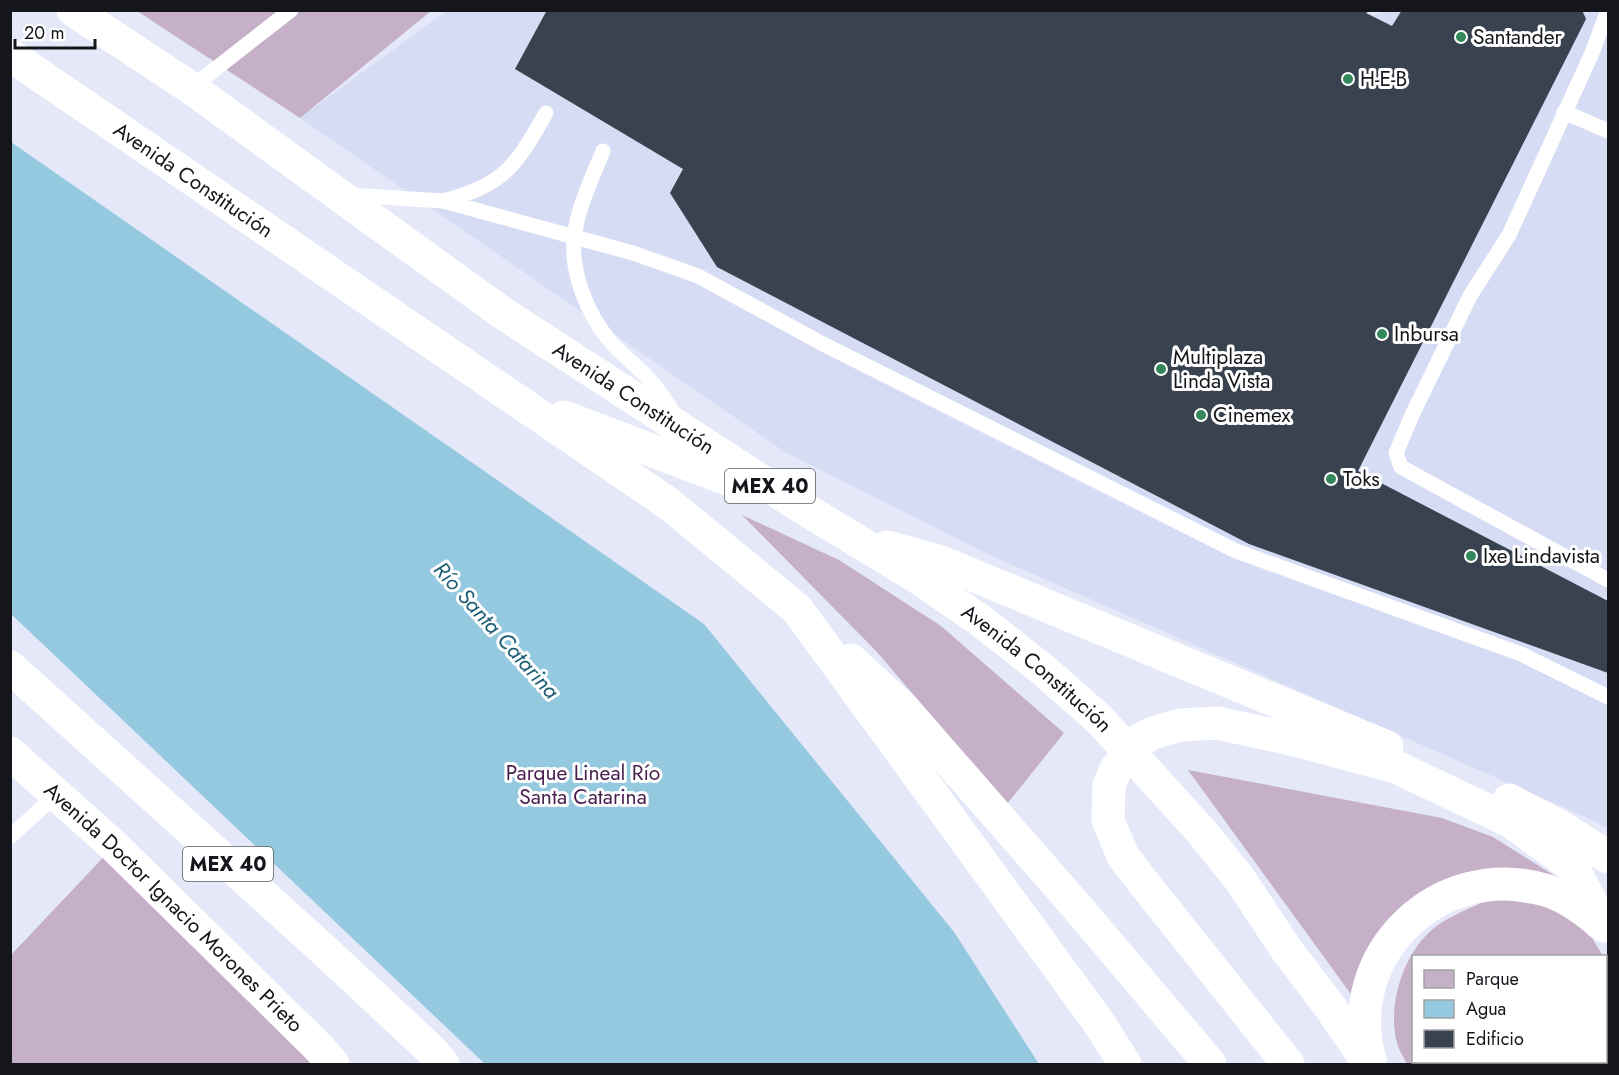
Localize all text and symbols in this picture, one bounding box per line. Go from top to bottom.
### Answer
scale bar [15,12,94,50]
text: 20 m [24,20,64,46]
place label: Santander [1473,22,1563,52]
marker: Santander [1454,30,1468,44]
place label: H-E-B [1360,64,1407,94]
marker: H-E-B [1341,72,1355,86]
street label: Avenida Constitución [108,115,279,245]
place label: Inbursa [1394,319,1459,349]
marker: Inbursa [1375,327,1389,341]
street label: Avenida Constitución [547,334,720,462]
place label: Multiplaza Linda Vista [1173,342,1270,396]
marker: Multiplaza Linda Vista [1154,362,1168,376]
place label: Cinemex [1213,400,1291,430]
marker: Cinemex [1194,408,1208,422]
place label: Toks [1343,464,1380,494]
road number: MEX 40 [725,469,815,503]
marker: Toks [1324,472,1338,486]
place label: Ixe Lindavista [1483,541,1600,571]
marker: Ixe Lindavista [1464,549,1478,563]
water label: Río Santa Catarina [427,554,567,706]
street label: Avenida Constitución [956,597,1119,739]
park label: Parque Lineal Río Santa Catarina [506,758,660,812]
street label: Avenida Doctor Ignacio Morones Prieto [37,775,310,1039]
road number: MEX 40 [183,847,273,881]
legend [1412,955,1607,1063]
text: Parque [1466,966,1519,992]
text: Agua [1466,996,1506,1022]
text: Edificio [1466,1026,1524,1052]

